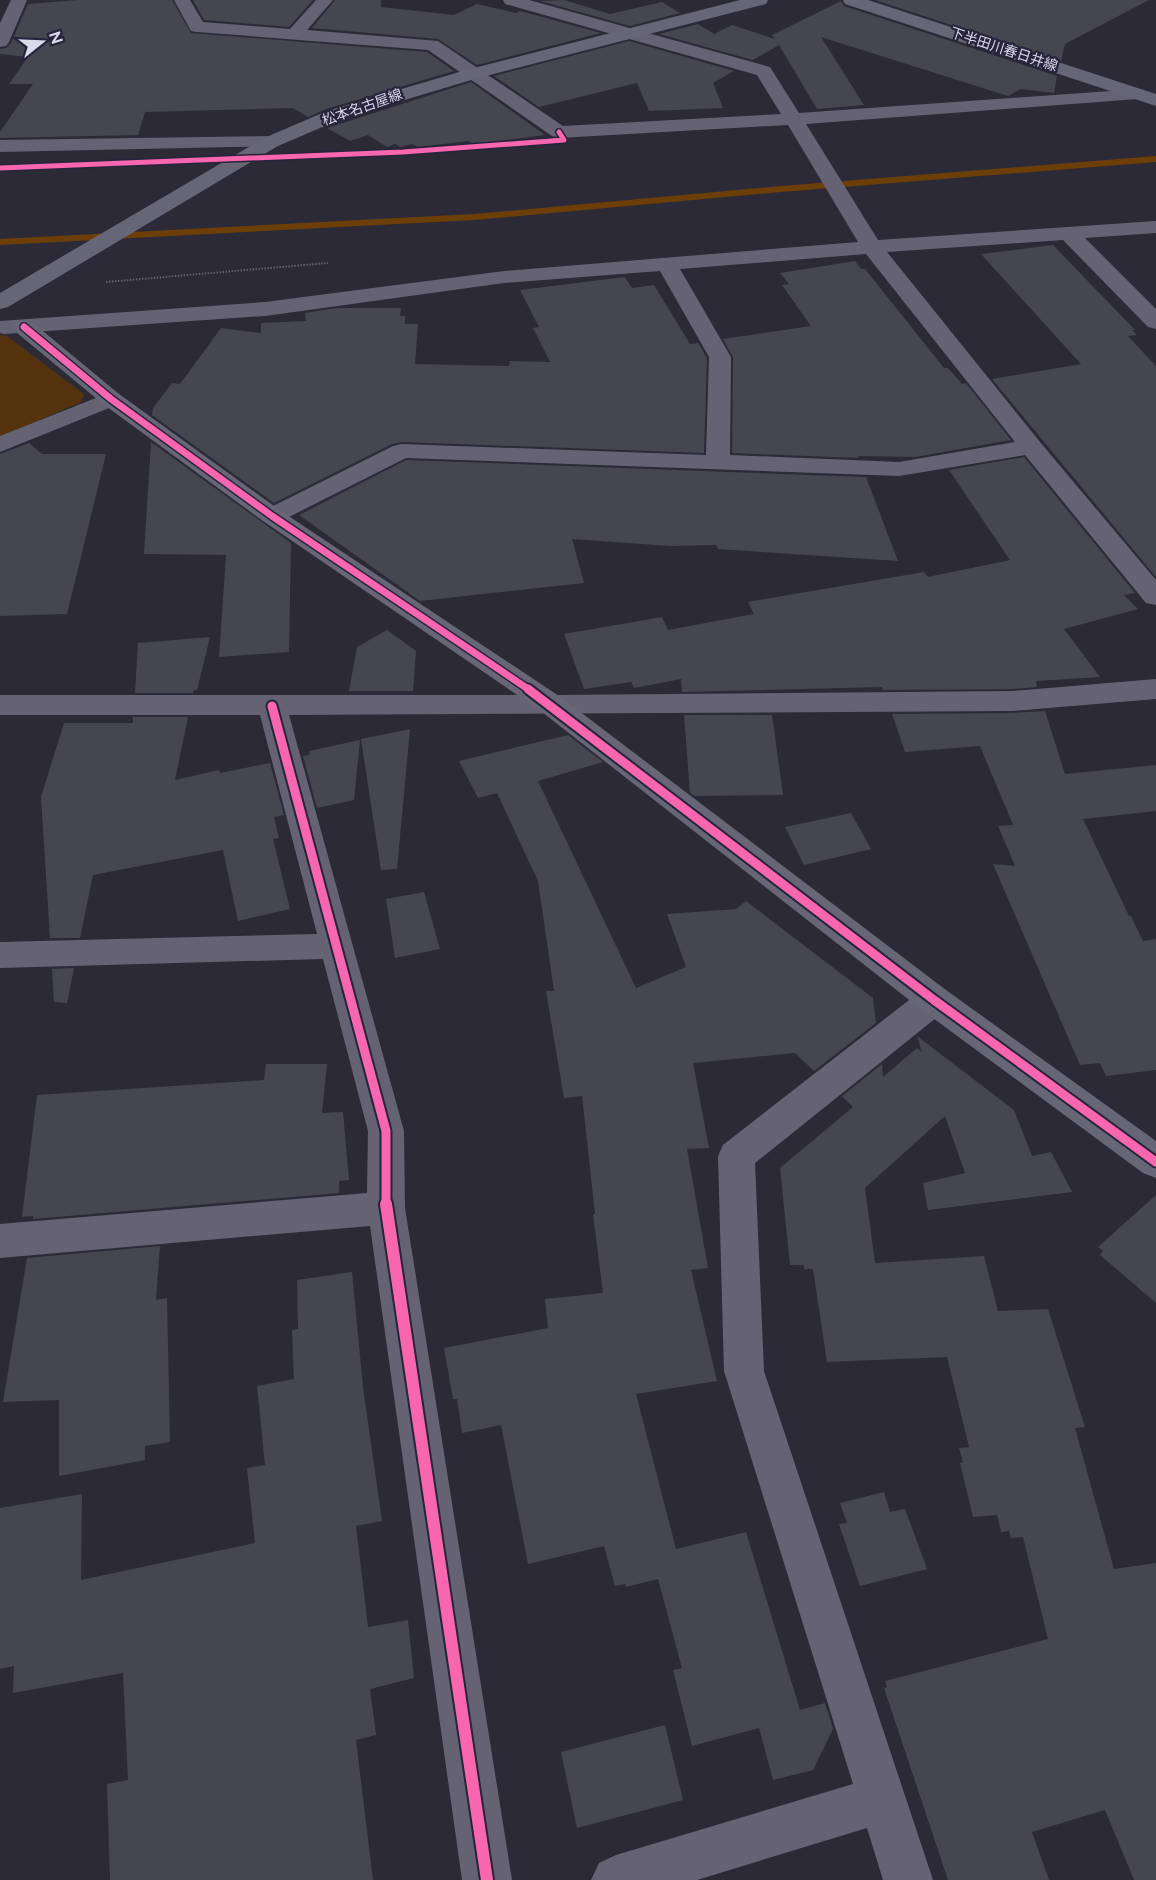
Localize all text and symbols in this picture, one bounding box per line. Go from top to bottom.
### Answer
north arrow [12,12,72,72]
street label: 下半田川春日井線 [948,24,1060,74]
text: N [45,29,67,46]
street label: 松本名古屋線 [320,86,404,128]

